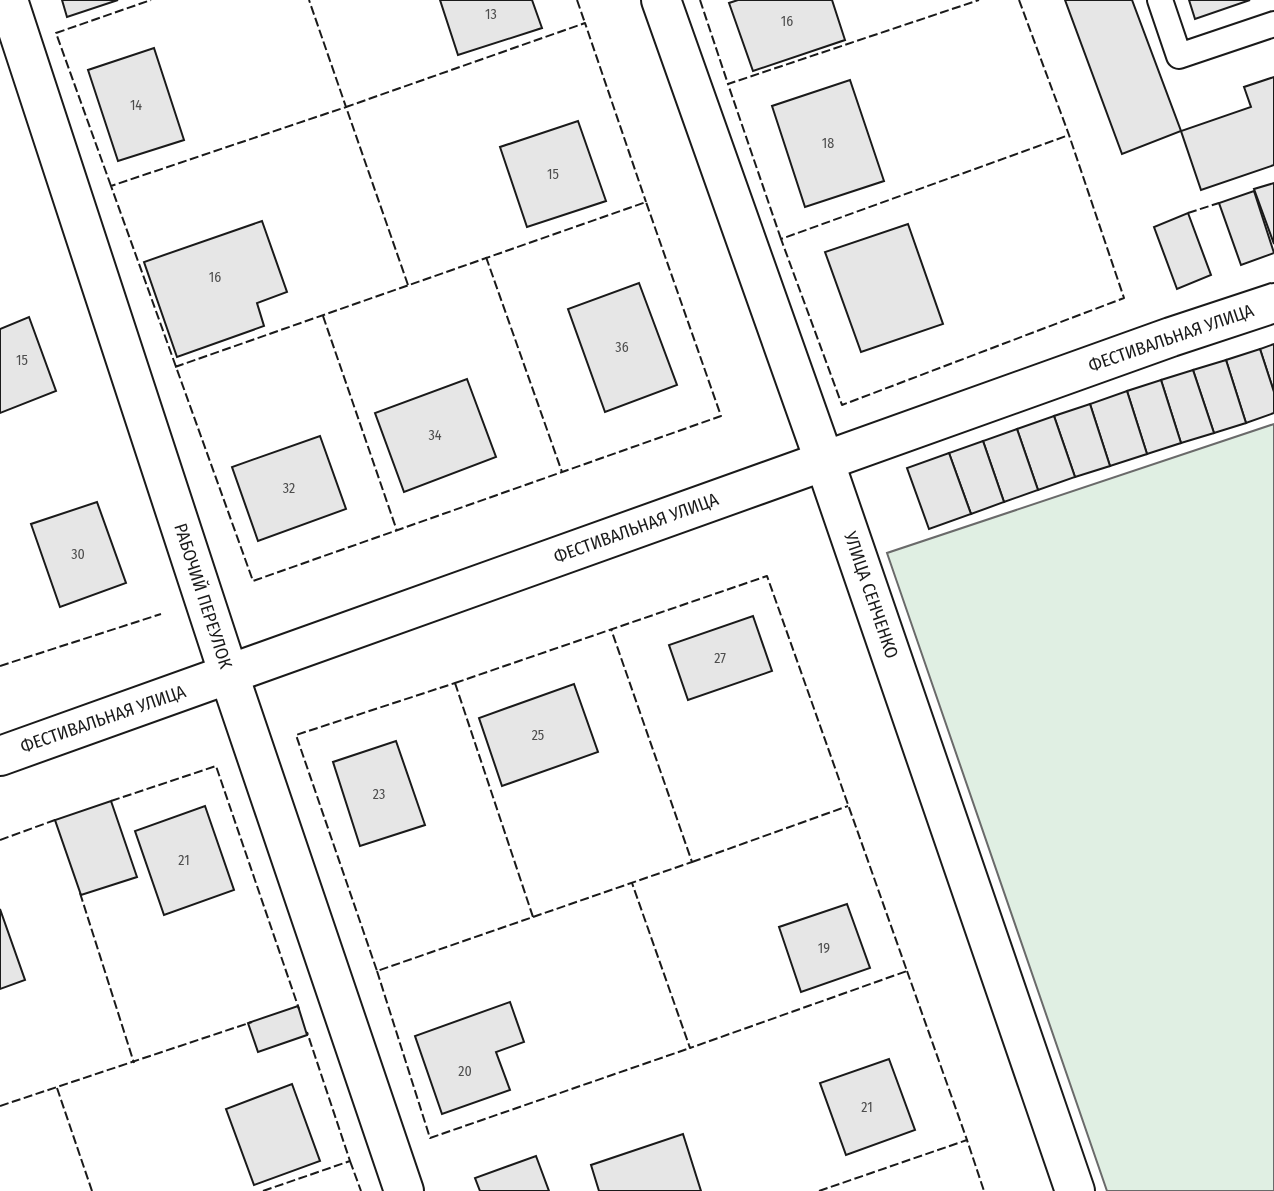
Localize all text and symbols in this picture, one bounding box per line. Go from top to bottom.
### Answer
house number: 13 [485,6,497,23]
house number: 16 [781,13,793,30]
house number: 14 [130,97,142,114]
house number: 18 [822,135,834,152]
house number: 15 [547,166,559,183]
house number: 16 [209,269,221,286]
street label: ФЕСТИВАЛЬНАЯ УЛИЦА [1085,299,1257,377]
house number: 36 [615,339,629,356]
house number: 15 [16,352,28,369]
house number: 34 [428,427,442,444]
house number: 32 [283,480,295,497]
street label: ФЕСТИВАЛЬНАЯ УЛИЦА [551,488,722,568]
street label: РАБОЧИЙ ПЕРЕУЛОК [169,521,237,672]
street label: УЛИЦА СЕНЧЕНКО [839,528,903,661]
house number: 30 [71,546,85,563]
house number: 27 [714,650,726,667]
street label: ФЕСТИВАЛЬНАЯ УЛИЦА [17,680,189,758]
house number: 25 [532,727,544,744]
house number: 23 [373,786,385,803]
house number: 21 [178,852,190,869]
house number: 19 [818,940,830,957]
house number: 20 [458,1063,472,1080]
house number: 21 [861,1099,873,1116]

